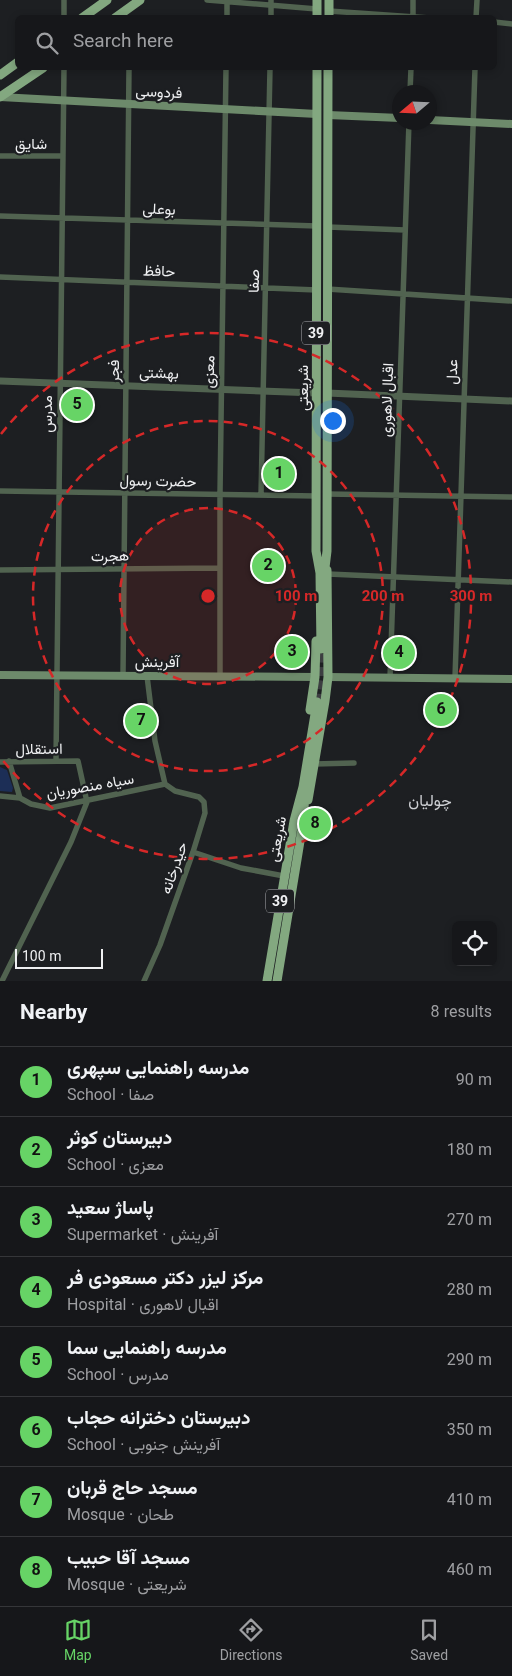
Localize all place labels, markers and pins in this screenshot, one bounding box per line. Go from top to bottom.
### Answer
pin: 5 [61,386,93,424]
pin: 1 [263,455,295,493]
pin: 2 [252,547,284,585]
centre of rings [199,587,217,605]
pin: 3 [276,633,308,671]
pin: 4 [383,634,415,672]
pin: 6 [425,691,457,729]
pin: 7 [125,702,157,740]
pin: 8 [299,805,331,843]

